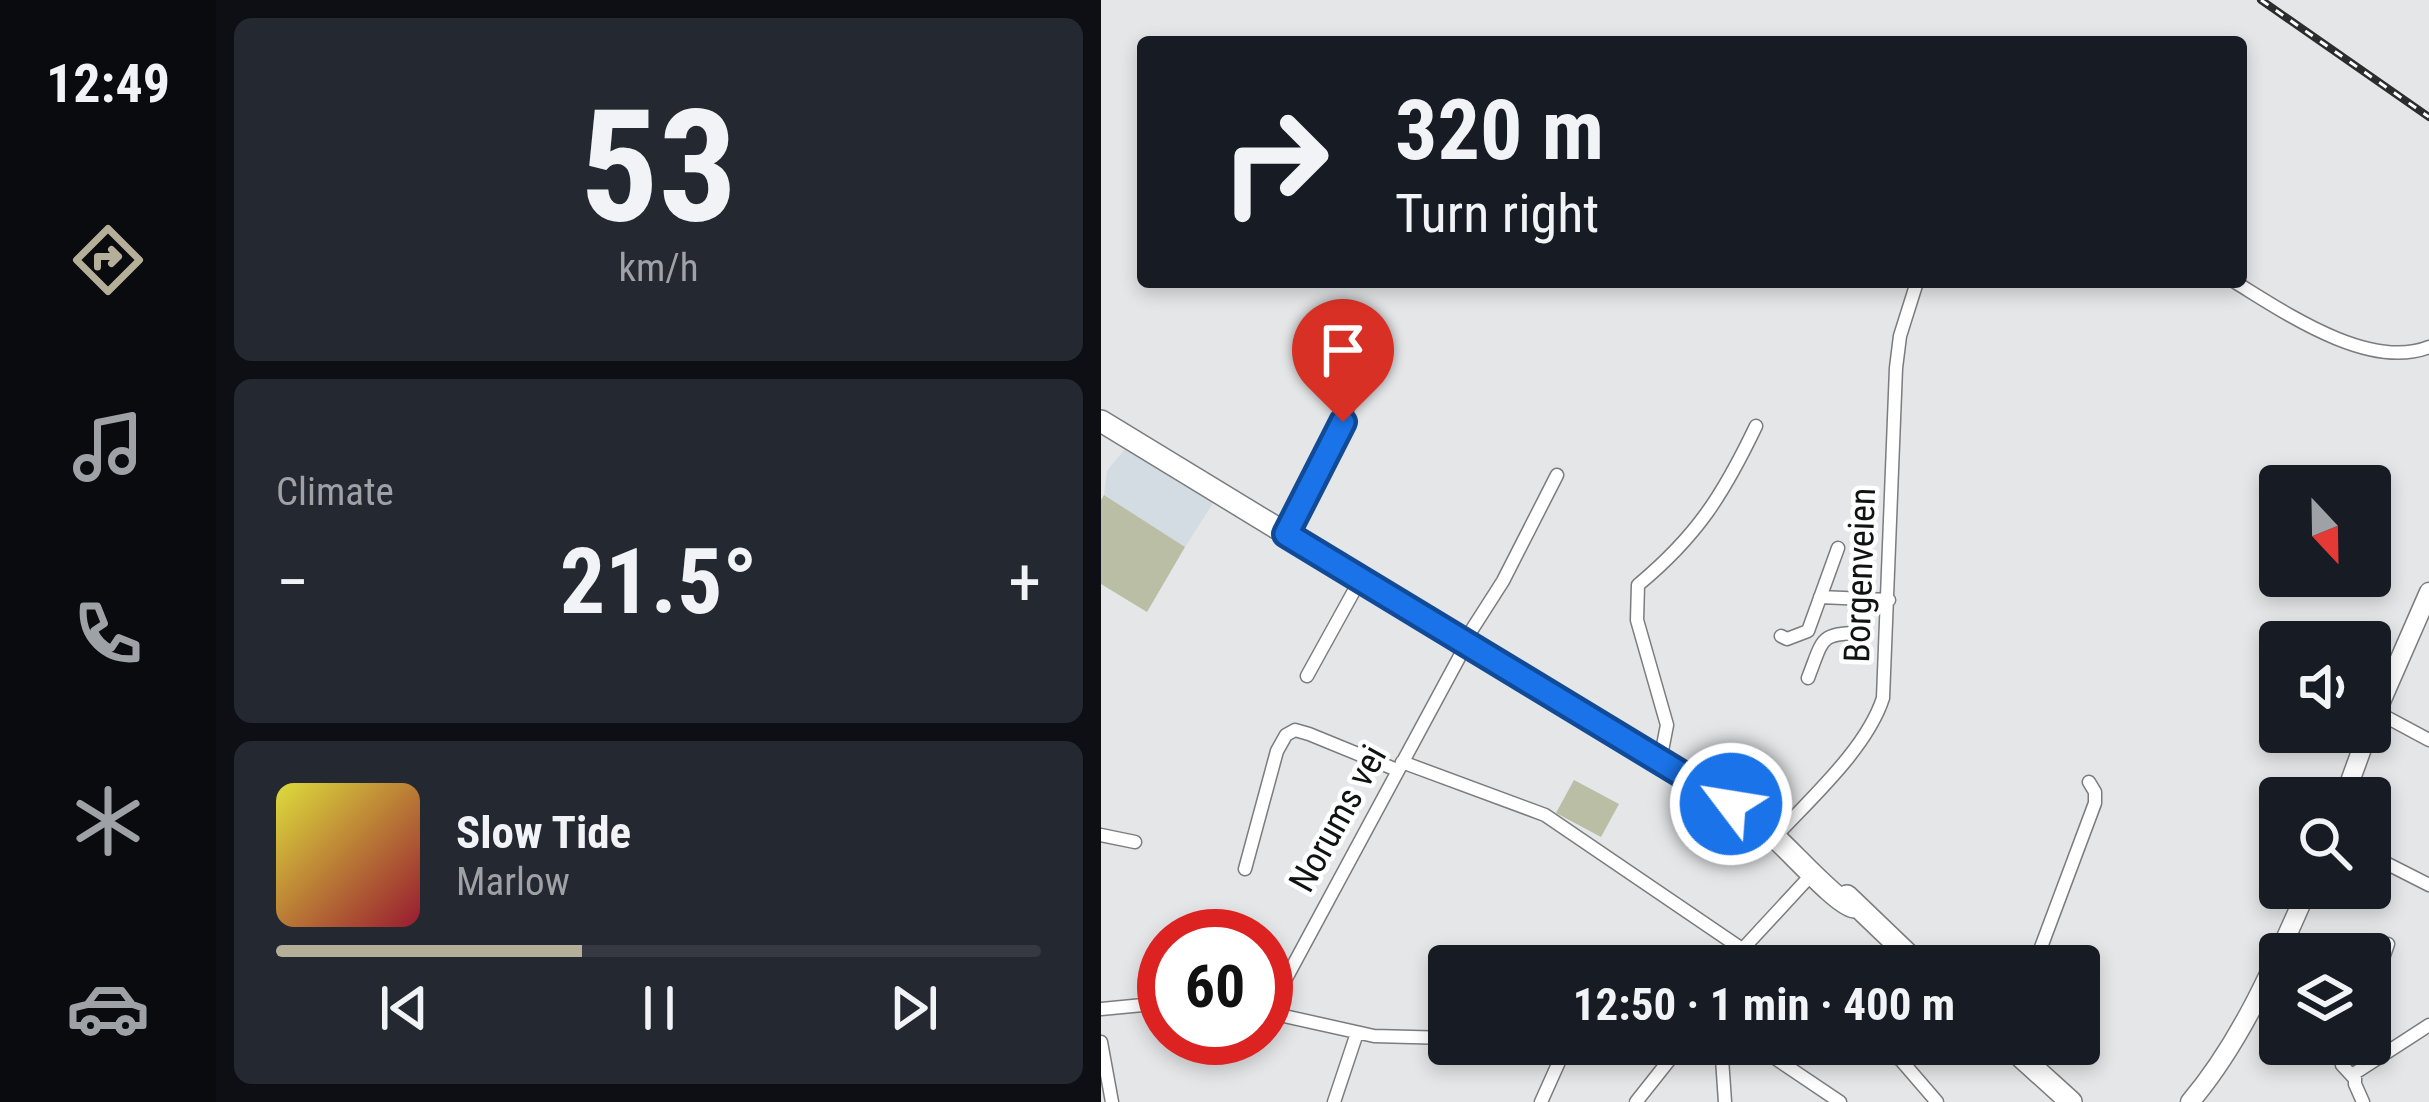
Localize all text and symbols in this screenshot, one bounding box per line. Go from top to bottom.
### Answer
text: 12:49 [46,52,170,115]
text: 53 [580,75,737,258]
text: 320 m [1395,81,1604,180]
icon: right [1197,84,1353,240]
text: Turn right [1395,182,1599,245]
icon: directions [66,218,150,302]
text: km/h [618,245,699,291]
pin [1292,299,1394,422]
icon: arrive [1310,317,1376,383]
icon: music [66,405,150,489]
north arrow [2259,465,2391,597]
map controls [2259,465,2391,1065]
text: Climate [276,469,394,515]
street label: Borgenveien [1836,487,1884,663]
text: 21.5° [560,530,757,635]
text: − [276,544,309,621]
text: + [1008,544,1041,621]
icon: phone [66,592,150,676]
button: sound [2259,621,2391,753]
street label: Norums vei [1281,738,1395,899]
position arrow [1668,741,1794,867]
button: search [2259,777,2391,909]
icon: climate [66,779,150,863]
text: Slow Tide [456,806,631,859]
text: Marlow [456,859,570,905]
speed limit sign: 60 [1137,909,1293,1065]
button: layers [2259,933,2391,1065]
icon: car [66,966,150,1050]
icon: previous [371,975,437,1041]
icon: pause [626,975,692,1041]
icon: next [881,975,947,1041]
text: 12:50 · 1 min · 400 m [1573,978,1955,1031]

